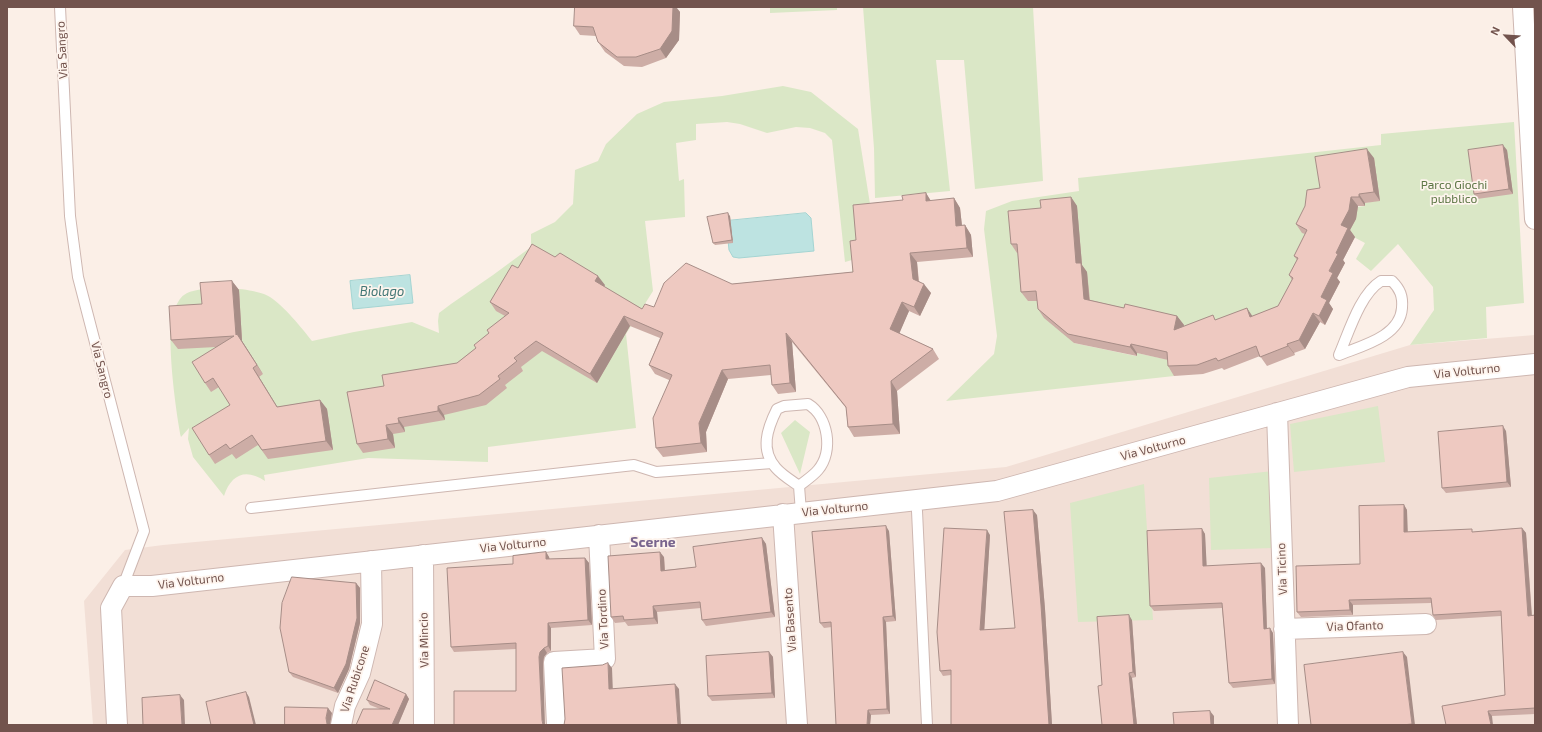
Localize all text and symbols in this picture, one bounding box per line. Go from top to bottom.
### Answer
north arrow [1486,16,1526,56]
street label: Via Sangro [53,21,71,79]
text: N [1487,24,1502,37]
park label: Parco Giochi pubblico [1421,178,1487,206]
water label: Biolago [360,284,404,300]
street label: Via Sangro [88,340,116,400]
street label: Via Volturno [1433,360,1501,382]
street label: Via Volturno [1119,432,1187,464]
street label: Via Volturno [801,498,869,520]
street label: Via Volturno [479,534,547,556]
district label: Scerne [630,534,676,550]
street label: Via Ticino [1274,543,1290,595]
street label: Via Volturno [157,570,225,592]
street label: Via Basento [781,587,799,653]
street label: Via Tordino [594,589,612,649]
street label: Via Mincio [416,612,432,668]
street label: Via Ofanto [1326,618,1384,634]
street label: Via Rubicone [337,644,373,714]

